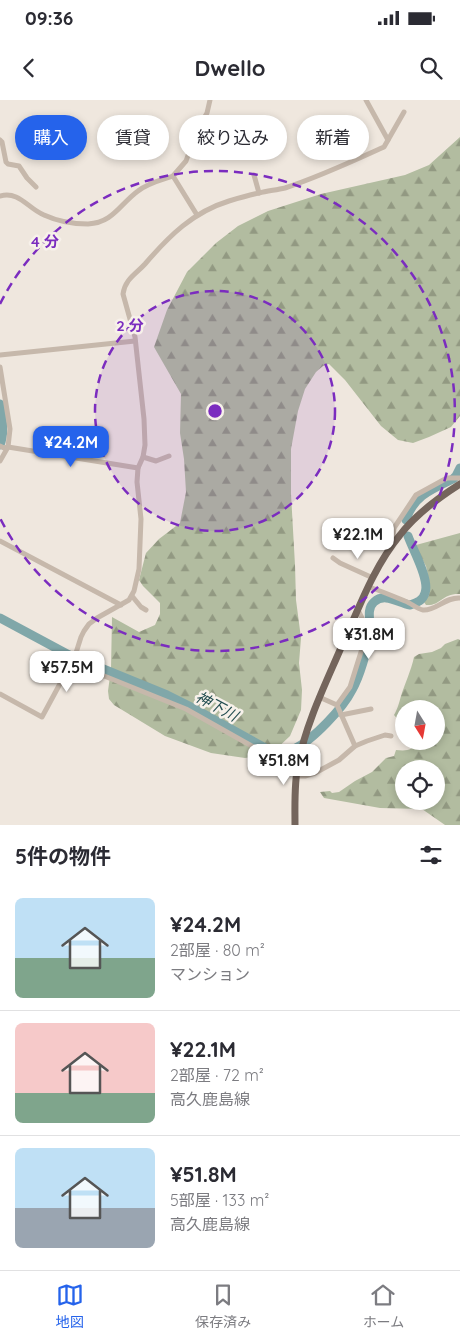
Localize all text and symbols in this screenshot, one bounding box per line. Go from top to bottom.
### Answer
text: 09:36 [25,6,73,30]
icon: back [15,54,43,82]
text: Dwello [195,54,266,82]
icon: search [417,54,445,82]
chip: 購入 [15,115,87,160]
chip: 賃貸 [97,115,169,160]
chip: 絞り込み [179,115,287,160]
chip: 新着 [297,115,369,160]
text: 4 分 [31,232,59,251]
text: 2 分 [116,316,144,335]
centre of rings [206,402,224,420]
pin: ¥24.2M [30,426,112,468]
text: ¥24.2M [44,432,98,452]
pin: ¥22.1M [317,518,399,560]
text: ¥22.1M [333,524,383,544]
pin: ¥31.8M [328,618,410,660]
text: ¥31.8M [344,624,394,644]
pin: ¥57.5M [26,650,108,693]
text: ¥57.5M [41,657,93,677]
water label: 神下川 [193,687,243,726]
north arrow [395,700,445,750]
map controls [395,700,445,810]
pin: ¥51.8M [243,744,325,786]
text: ¥51.8M [259,750,309,770]
button: locate [395,760,445,810]
icon: filters [417,841,445,869]
text: 5件の物件 [15,843,111,869]
text: ¥24.2M [170,911,241,937]
icon: home [55,918,115,978]
text: 2部屋 · 80 m² [170,940,265,960]
text: マンション [170,964,250,984]
text: ¥22.1M [170,1036,236,1062]
icon: home [55,1043,115,1103]
text: 2部屋 · 72 m² [170,1065,264,1085]
text: 高久鹿島線 [170,1089,250,1109]
text: ¥51.8M [170,1161,237,1187]
icon: home [55,1168,115,1228]
text: 5部屋 · 133 m² [170,1190,269,1210]
text: 高久鹿島線 [170,1214,250,1234]
tab: 地図 [56,1281,84,1331]
tab: 保存済み [195,1281,251,1331]
tab: ホーム [363,1281,404,1331]

